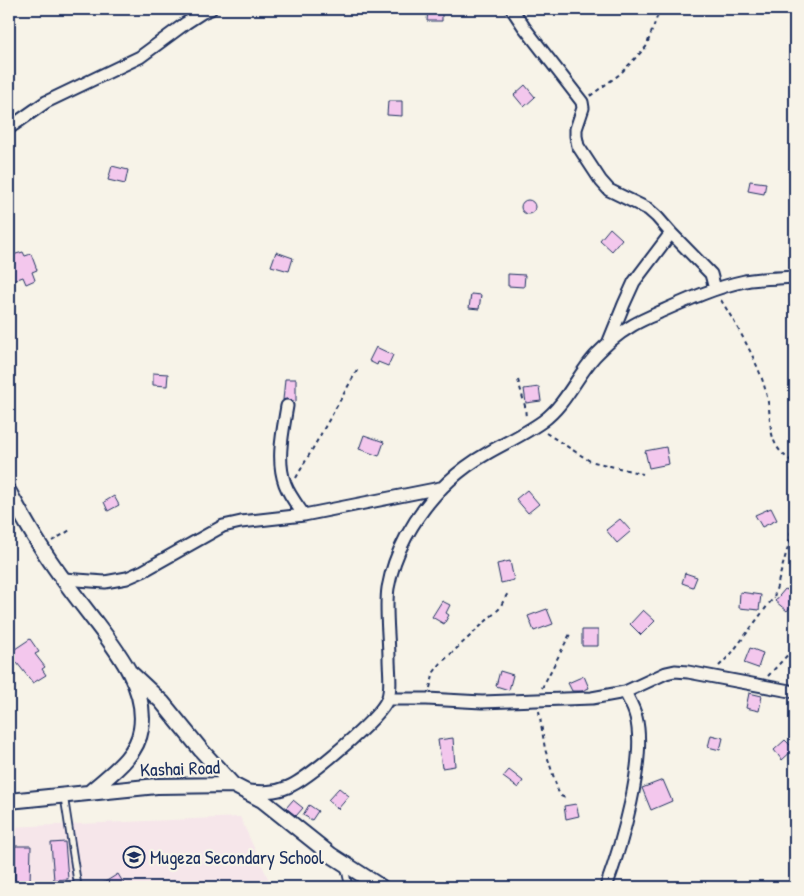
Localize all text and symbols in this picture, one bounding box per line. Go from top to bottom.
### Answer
street label: Kashai Road [140,754,221,782]
place label: Mugeza Secondary School [150,844,325,870]
school or university icon: Mugeza Secondary School [122,845,146,869]

